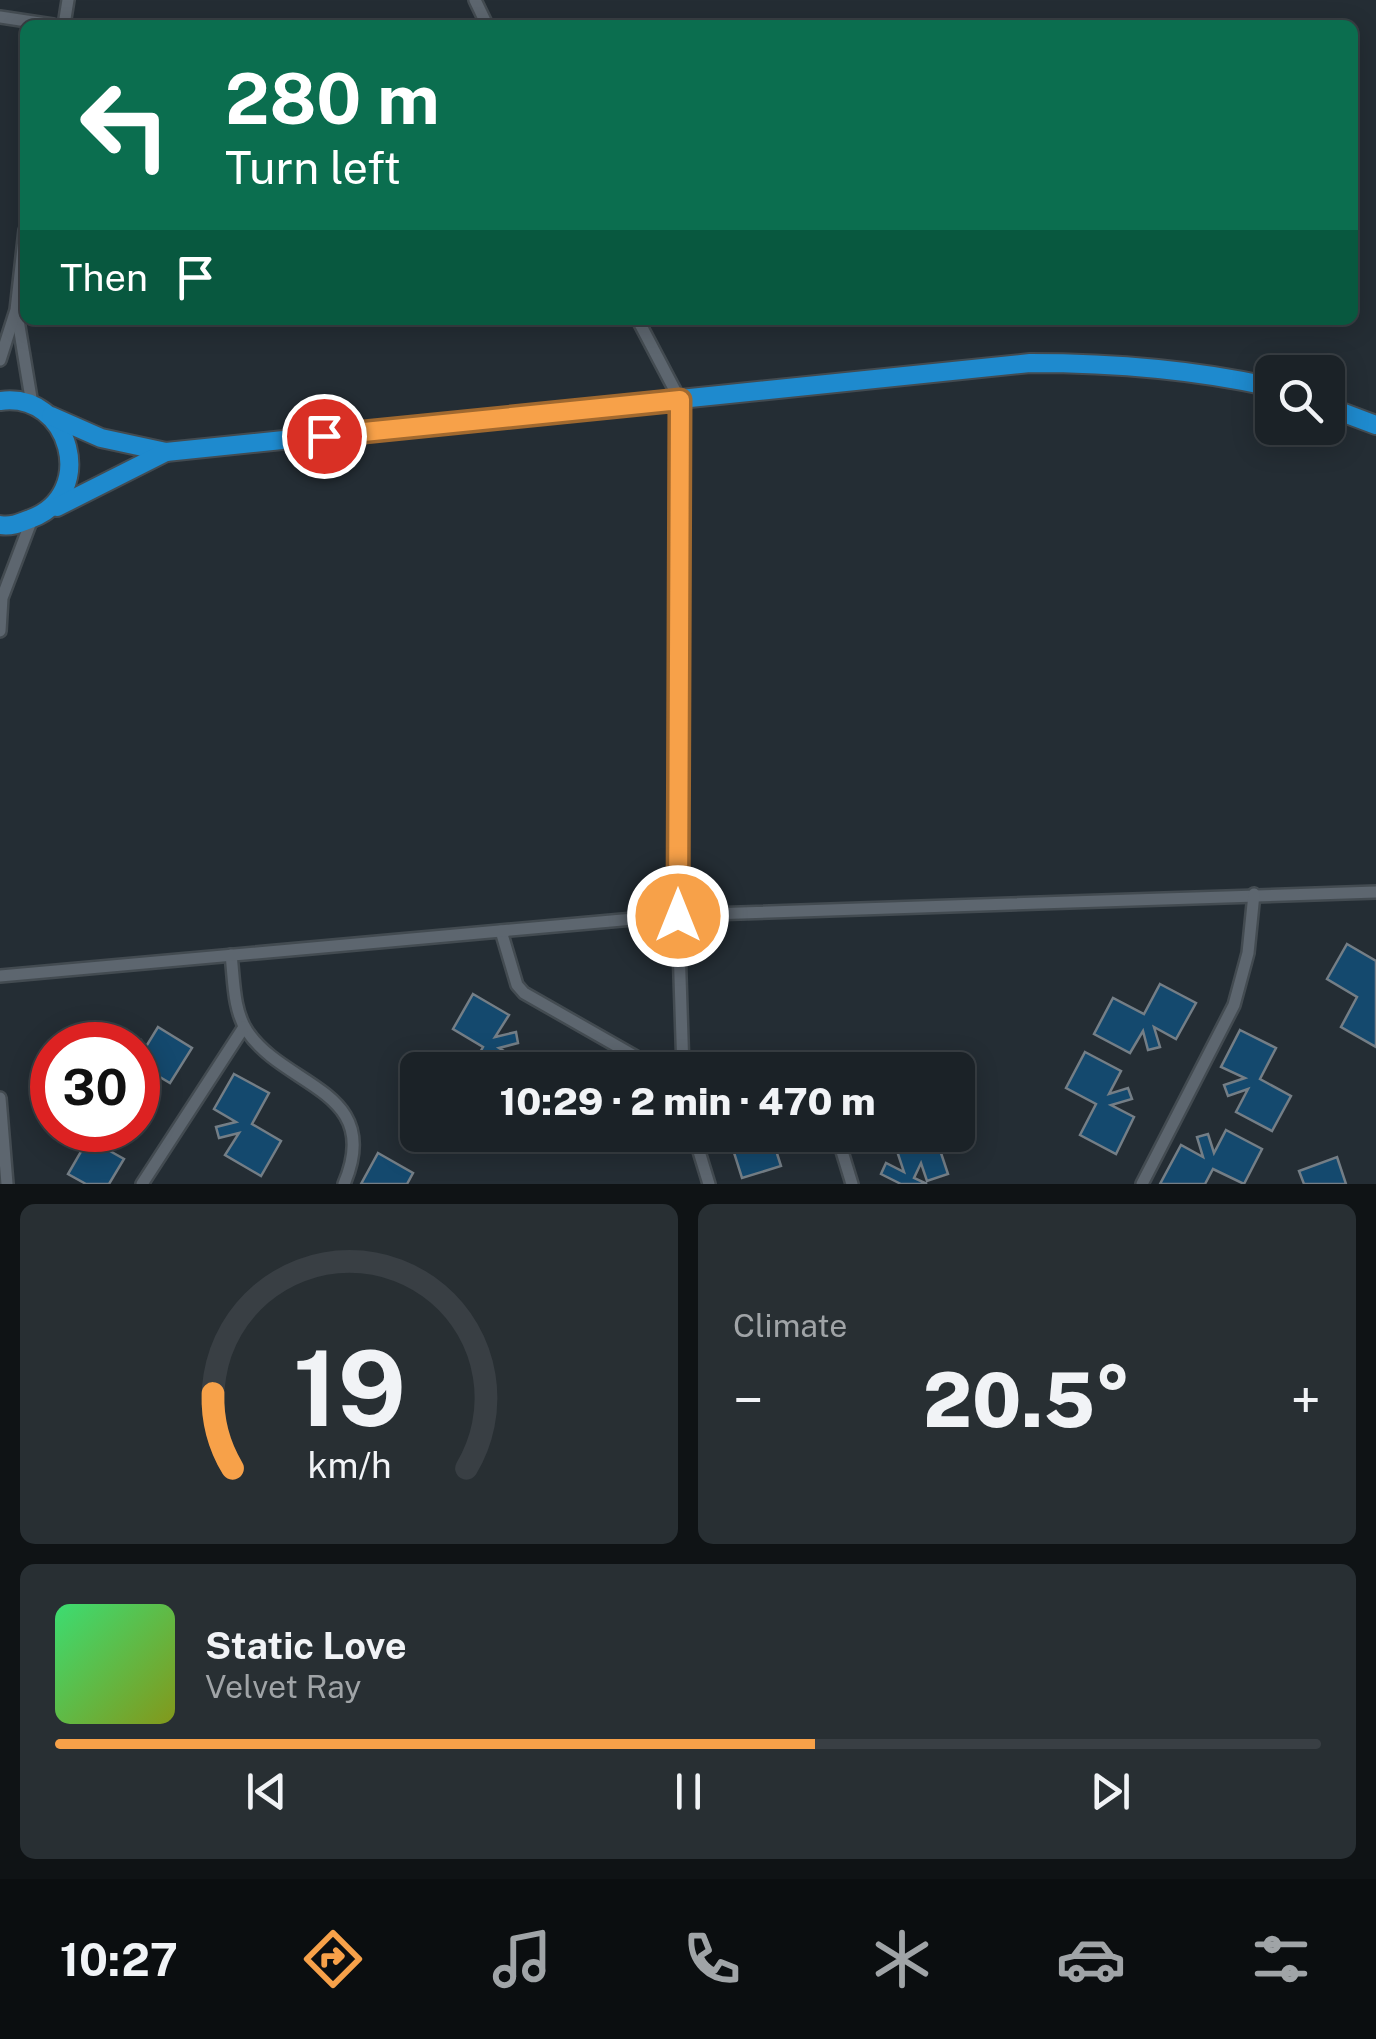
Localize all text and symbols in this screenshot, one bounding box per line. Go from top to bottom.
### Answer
text: 280 m [225,57,440,140]
icon: left [60,60,190,190]
text: Turn left [225,141,401,194]
icon: arrive [168,250,223,305]
text: Then [60,255,148,300]
map controls [1255,355,1345,445]
button: search [1255,355,1345,445]
pin [282,394,367,479]
icon: arrive [297,409,352,464]
position arrow [626,864,730,968]
speed limit sign: 30 [30,1022,160,1152]
text: 10:29 · 2 min · 470 m [499,1079,876,1124]
text: Climate [733,1307,847,1344]
text: 19 [292,1327,406,1449]
text: 20.5° [923,1356,1131,1444]
text: − [733,1368,764,1432]
text: + [1291,1368,1321,1432]
text: km/h [307,1444,391,1486]
text: Static Love [205,1623,407,1668]
text: Velvet Ray [205,1668,361,1705]
icon: previous [239,1764,294,1819]
icon: pause [661,1764,716,1819]
icon: next [1083,1764,1138,1819]
icon: directions [298,1924,368,1994]
icon: music [487,1924,557,1994]
icon: phone [677,1924,747,1994]
icon: climate [867,1924,937,1994]
icon: car [1056,1924,1126,1994]
icon: filters [1246,1924,1316,1994]
text: 10:27 [60,1933,178,1986]

